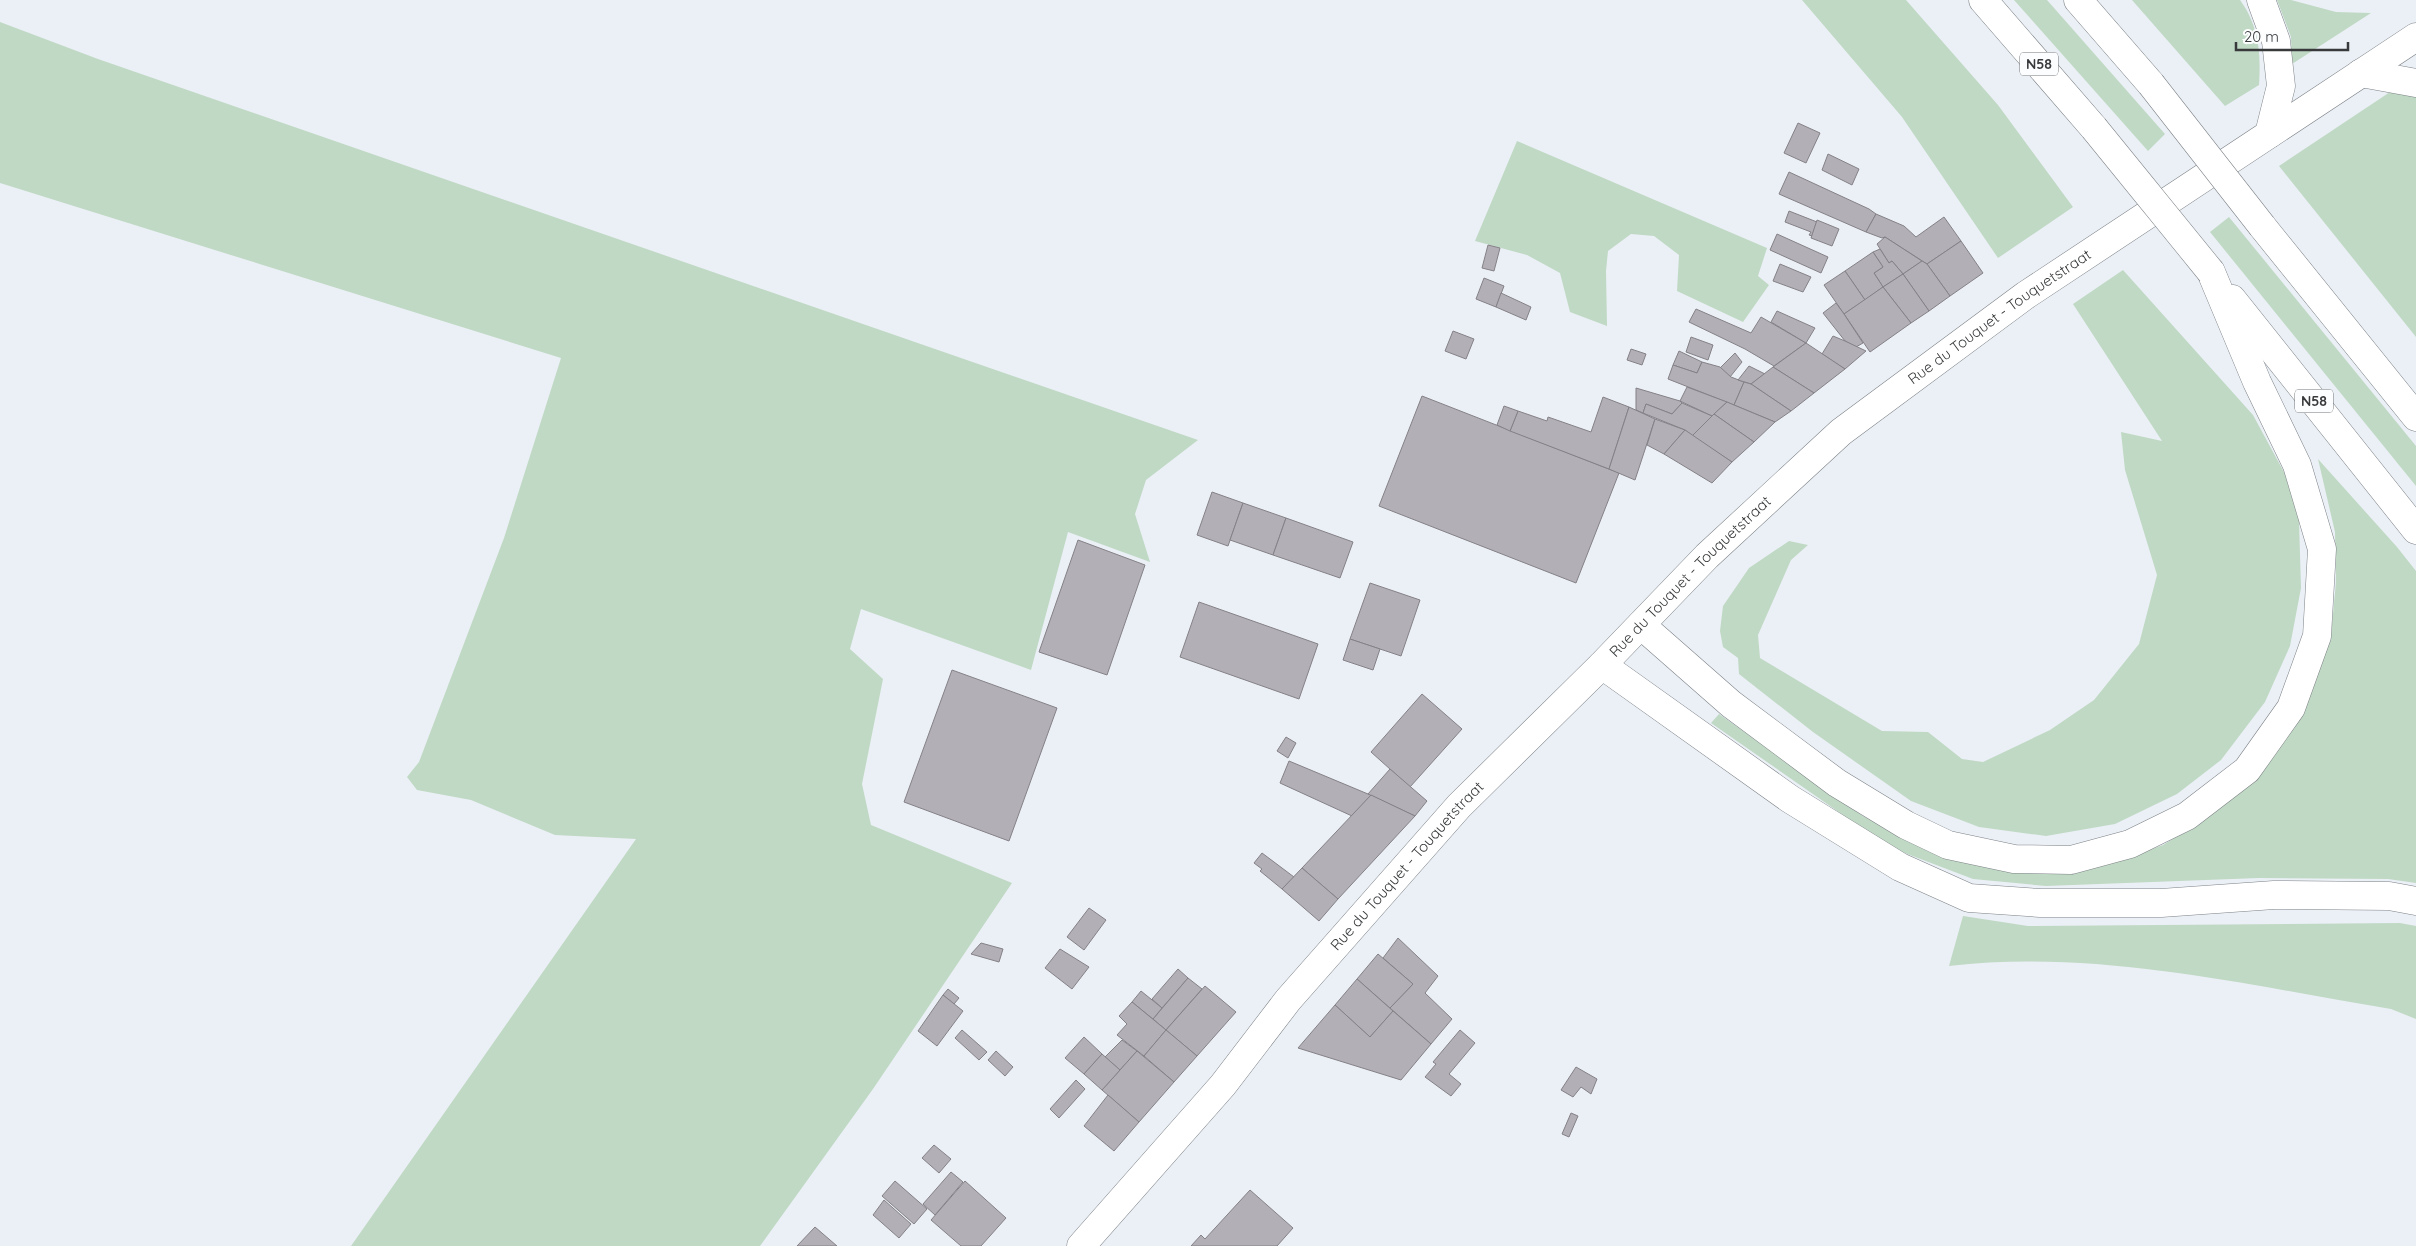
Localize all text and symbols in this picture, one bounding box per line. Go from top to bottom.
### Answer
scale bar [2236,20,2348,52]
text: 20 m [2244,27,2279,46]
road number: N58 [2020,52,2058,76]
street label: Rue du Touquet - Touquetstraat [1904,245,2094,388]
road number: N58 [2295,390,2333,412]
street label: Rue du Touquet - Touquetstraat [1605,492,1775,661]
street label: Rue du Touquet - Touquetstraat [1326,777,1487,954]

